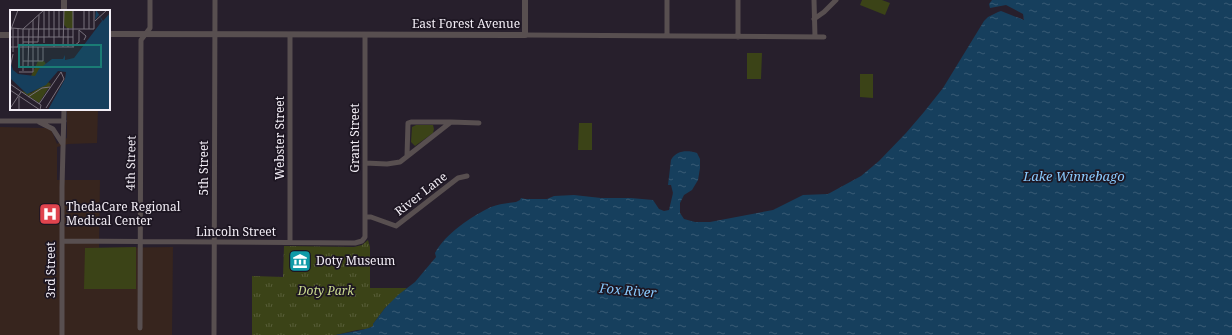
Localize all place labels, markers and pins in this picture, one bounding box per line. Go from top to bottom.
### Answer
place label: ThedaCare Regional Medical Center [66,198,181,229]
hospital icon: ThedaCare Regional Medical Center [37,201,63,227]
museum icon: Doty Museum [287,248,313,274]
place label: Doty Museum [316,252,395,269]

